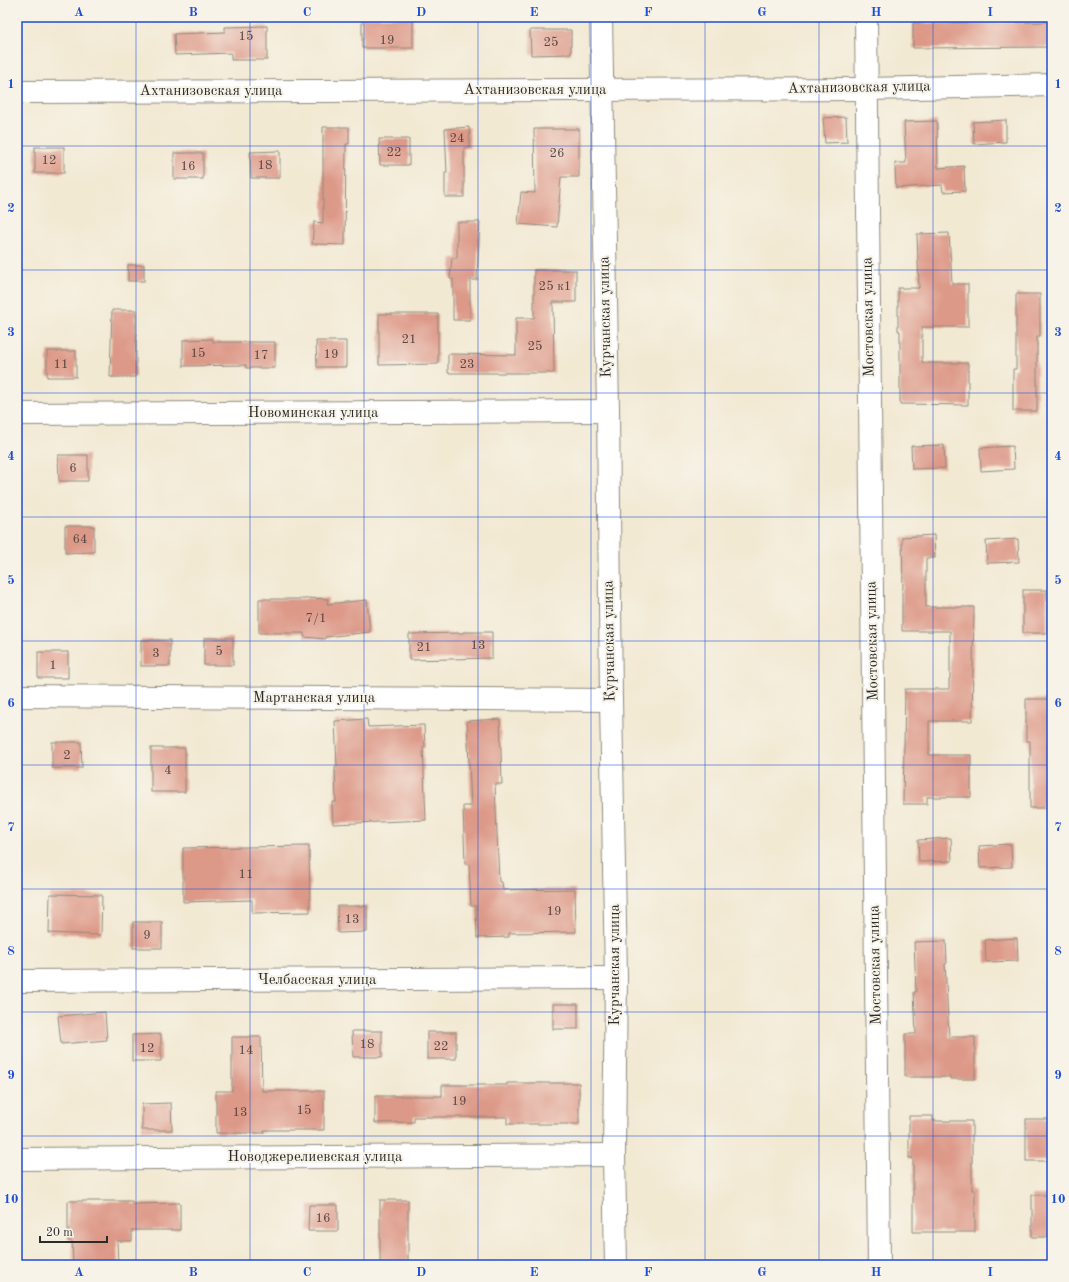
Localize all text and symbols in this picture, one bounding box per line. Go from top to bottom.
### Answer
text: A [74,6,84,19]
text: B [188,6,198,19]
text: C [303,6,311,19]
text: D [416,6,426,19]
text: E [530,6,539,19]
text: F [644,6,653,19]
text: G [757,6,767,19]
text: H [871,6,882,19]
text: I [987,6,993,19]
house number: 15 [238,30,254,43]
house number: 19 [379,34,395,47]
house number: 25 [543,36,559,49]
text: 1 [7,78,15,91]
text: 1 [1054,78,1062,91]
street label: Ахтанизовская улица [787,79,931,97]
street label: Ахтанизовская улица [463,83,607,98]
street label: Ахтанизовская улица [139,84,283,99]
house number: 24 [449,132,465,145]
house number: 22 [386,146,402,159]
house number: 26 [549,147,565,160]
house number: 12 [41,154,57,167]
house number: 18 [257,159,273,172]
house number: 16 [180,160,196,173]
text: 2 [7,202,15,215]
text: 2 [1054,202,1062,215]
street label: Курчанская улица [597,255,615,378]
street label: Мостовская улица [860,256,878,377]
house number: 25 к1 [539,280,571,293]
text: 3 [7,326,15,339]
text: 3 [1054,326,1062,339]
house number: 21 [401,333,417,346]
house number: 25 [527,340,543,353]
house number: 15 [190,347,206,360]
house number: 19 [323,348,339,361]
house number: 17 [253,349,269,362]
house number: 11 [53,358,69,371]
house number: 23 [459,358,475,371]
street label: Новоминская улица [248,406,379,421]
text: 4 [7,450,15,463]
text: 4 [1054,450,1062,463]
house number: 6 [69,462,77,475]
house number: 64 [72,533,88,546]
text: 5 [7,574,15,587]
text: 5 [1054,574,1062,587]
street label: Курчанская улица [601,579,619,702]
street label: Мостовская улица [864,580,882,701]
house number: 7/1 [306,612,326,625]
house number: 13 [470,639,486,652]
house number: 21 [416,641,432,654]
house number: 5 [215,645,223,658]
house number: 3 [152,647,160,660]
house number: 1 [49,659,57,672]
street label: Мартанская улица [253,691,376,706]
text: 6 [7,697,15,710]
text: 6 [1054,697,1062,710]
house number: 2 [63,749,71,762]
house number: 4 [164,764,172,777]
text: 7 [7,821,15,834]
text: 7 [1054,821,1062,834]
house number: 11 [238,868,254,881]
street label: Курчанская улица [608,904,623,1026]
street label: Мостовская улица [867,904,885,1025]
house number: 19 [546,905,562,918]
house number: 13 [344,913,360,926]
house number: 9 [143,929,151,942]
text: 8 [7,945,15,958]
text: 8 [1054,945,1062,958]
street label: Челбасская улица [258,973,377,988]
house number: 18 [359,1038,375,1051]
house number: 22 [433,1040,449,1053]
house number: 12 [139,1042,155,1055]
house number: 14 [238,1044,254,1057]
text: 9 [7,1069,15,1082]
text: 9 [1054,1069,1062,1082]
house number: 19 [451,1095,467,1108]
house number: 15 [296,1104,312,1117]
house number: 13 [232,1106,248,1119]
street label: Новоджерелиевская улица [228,1150,403,1165]
text: 10 [3,1193,19,1206]
text: 10 [1050,1193,1066,1206]
house number: 16 [315,1212,331,1225]
scale bar [40,1218,107,1244]
text: 20 m [46,1227,73,1239]
text: A [74,1266,84,1279]
text: B [188,1266,198,1279]
text: C [303,1266,311,1279]
text: D [416,1266,426,1279]
text: E [530,1266,539,1279]
text: F [644,1266,653,1279]
text: G [757,1266,767,1279]
text: H [871,1266,882,1279]
text: I [987,1266,993,1279]

